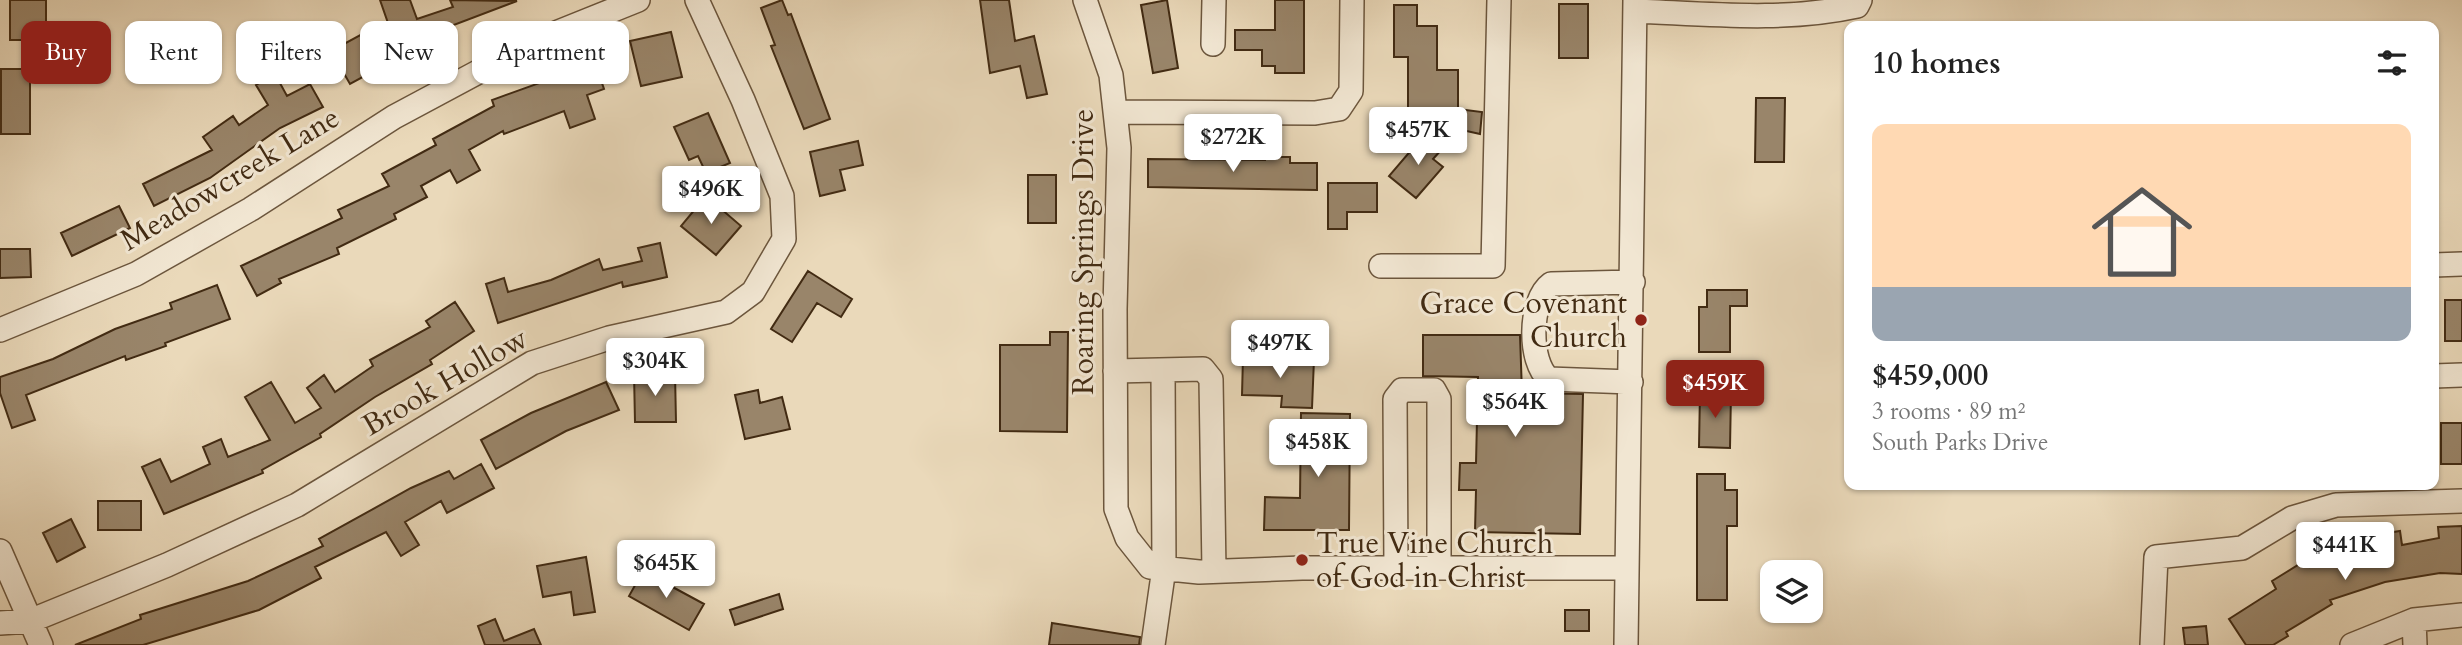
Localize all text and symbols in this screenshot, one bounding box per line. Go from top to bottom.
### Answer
chip: Buy [21,21,111,84]
chip: Rent [125,21,222,84]
chip: Filters [236,21,346,84]
chip: New [360,21,458,84]
chip: Apartment [472,21,629,84]
text: 10 homes [1872,43,2001,84]
icon: filters [2373,44,2411,82]
street label: Meadowcreek Lane [113,97,347,261]
pin: $457K [1369,108,1467,167]
street label: Roaring Springs Drive [1063,109,1104,395]
pin: $272K [1184,114,1282,174]
text: $457K [1385,114,1451,145]
text: $272K [1200,121,1266,152]
pin: $496K [662,166,760,226]
icon: home [2079,169,2205,295]
text: $496K [678,173,744,204]
place label: Grace Covenant Church [1419,283,1628,358]
marker: Grace Covenant Church [1633,312,1649,328]
street label: Brook Hollow [355,318,535,446]
pin: $497K [1231,320,1329,380]
text: $497K [1247,327,1313,358]
pin: $304K [606,338,704,398]
text: $304K [622,345,688,376]
text: $459,000 [1872,355,1988,396]
pin: $459K [1666,360,1764,420]
text: $459K [1682,367,1748,398]
pin: $564K [1466,380,1564,439]
text: $564K [1482,386,1548,417]
text: 3 rooms · 89 m² [1872,396,2025,427]
pin: $458K [1269,420,1367,479]
text: $458K [1285,426,1351,457]
text: South Parks Drive [1872,427,2048,458]
pin: $441K [2296,522,2394,582]
place label: True Vine Church of God in Christ [1316,523,1554,598]
text: $441K [2312,529,2378,560]
pin: $645K [617,540,715,600]
text: $645K [633,547,699,578]
marker: True Vine Church of God in Christ [1294,552,1310,568]
map controls [1760,560,1823,623]
button: layers [1760,560,1823,623]

